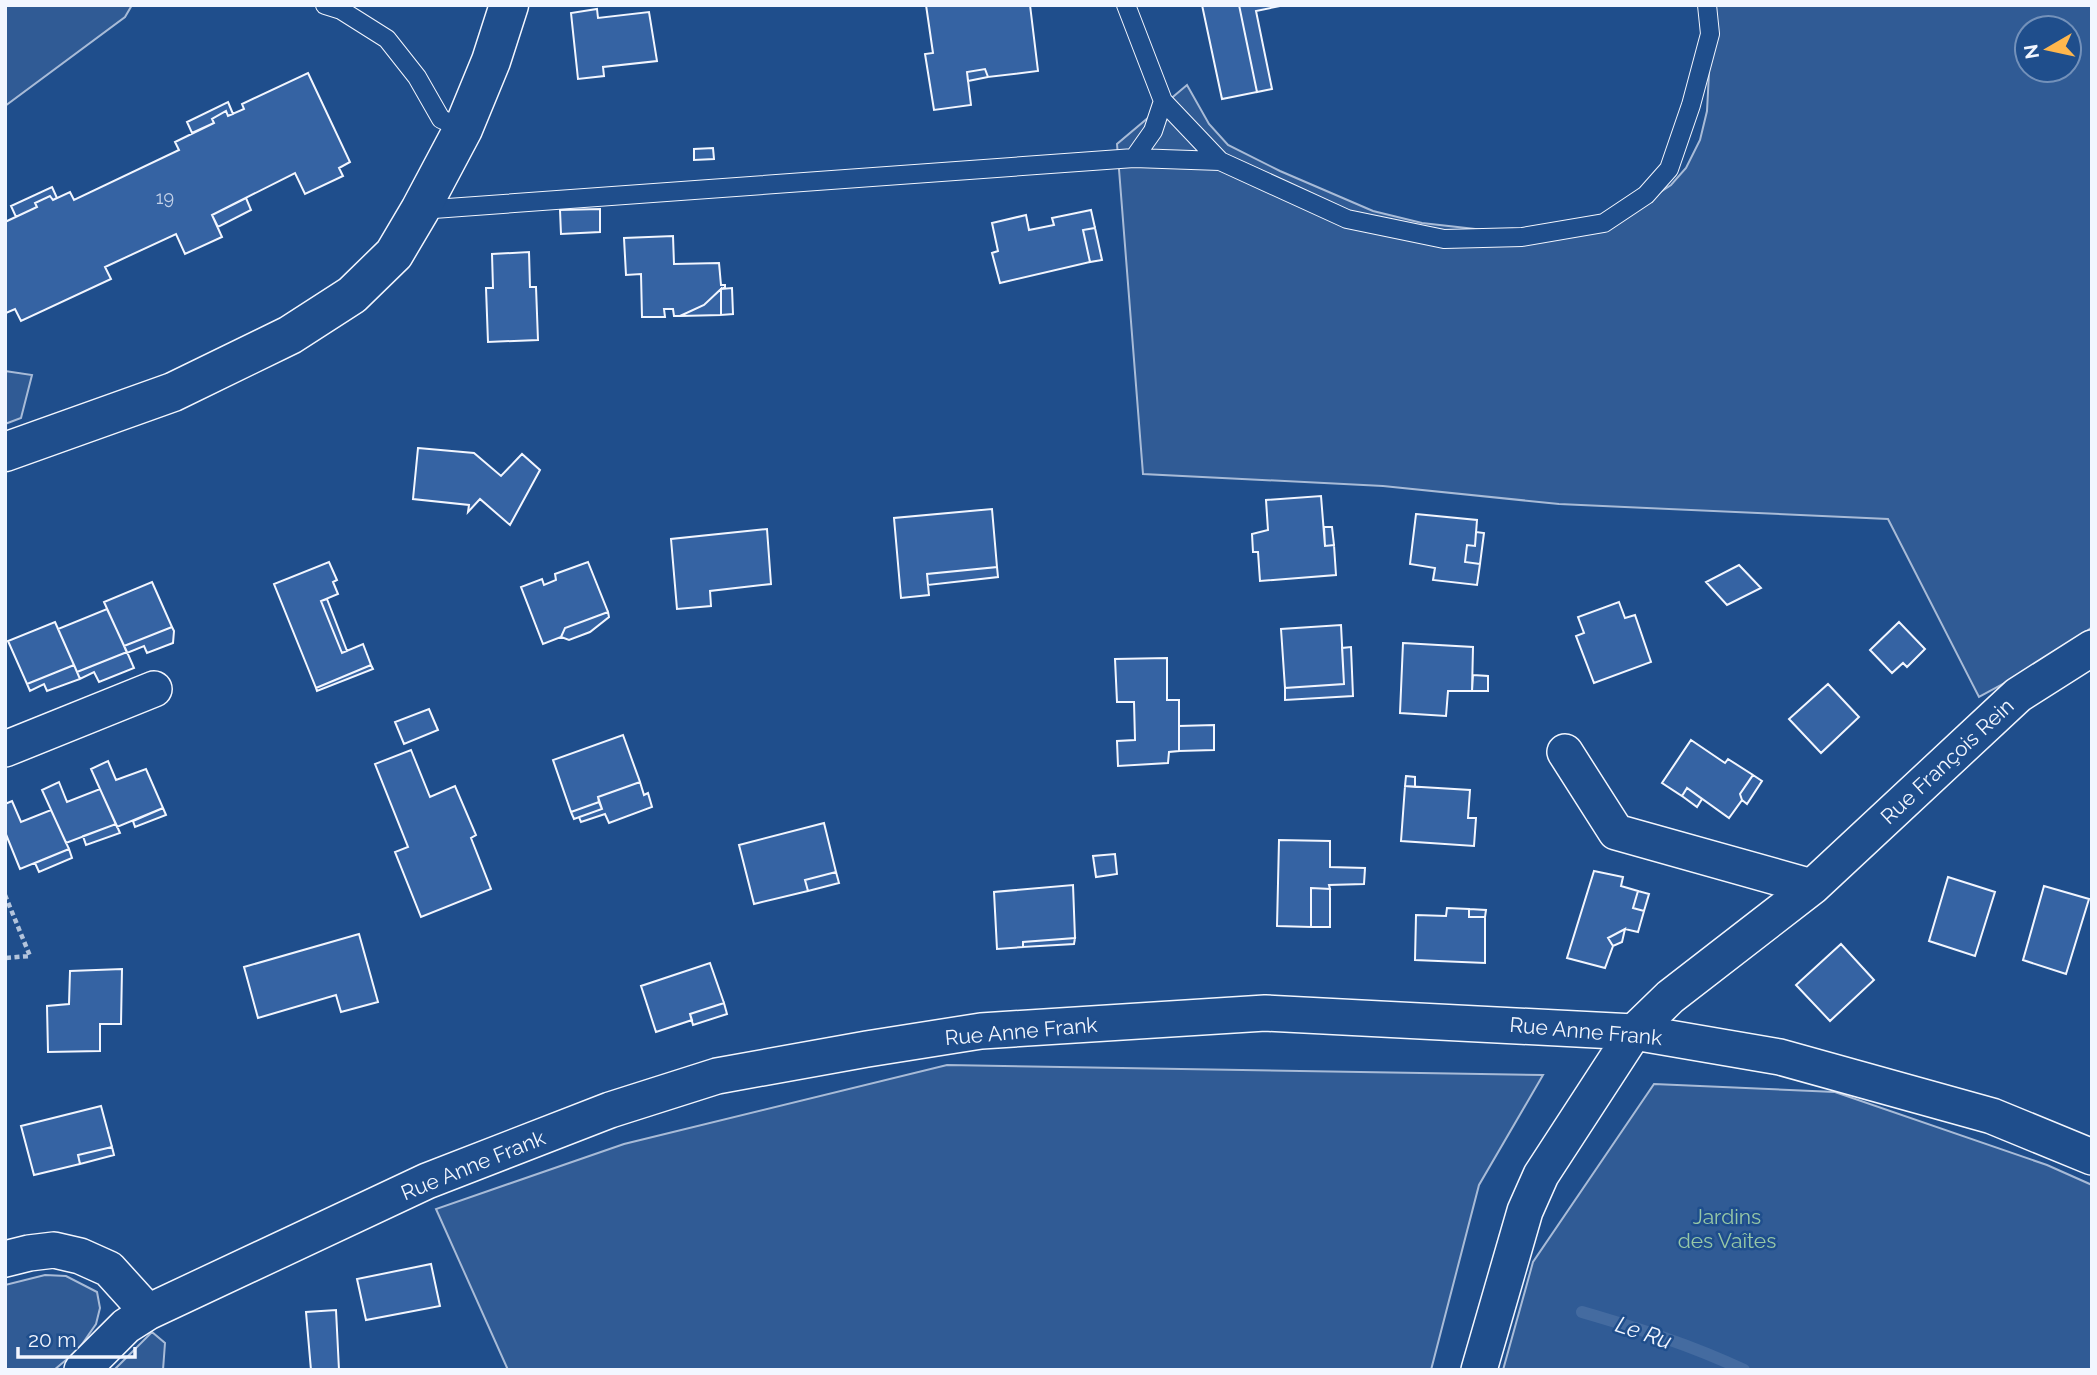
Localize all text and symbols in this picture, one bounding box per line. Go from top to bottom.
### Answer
north arrow [2013,14,2083,84]
text: N [2019,43,2043,61]
house number: 19 [156,187,174,208]
street label: Rue François Rein [1875,693,2019,829]
street label: Rue Anne Frank [944,1012,1098,1050]
street label: Rue Anne Frank [1509,1012,1663,1050]
street label: Rue Anne Frank [397,1125,549,1205]
park label: Jardins des Vaîtes [1678,1204,1776,1253]
water label: Le Ru [1612,1310,1676,1354]
scale bar [18,1316,135,1360]
text: 20 m [28,1327,76,1352]

